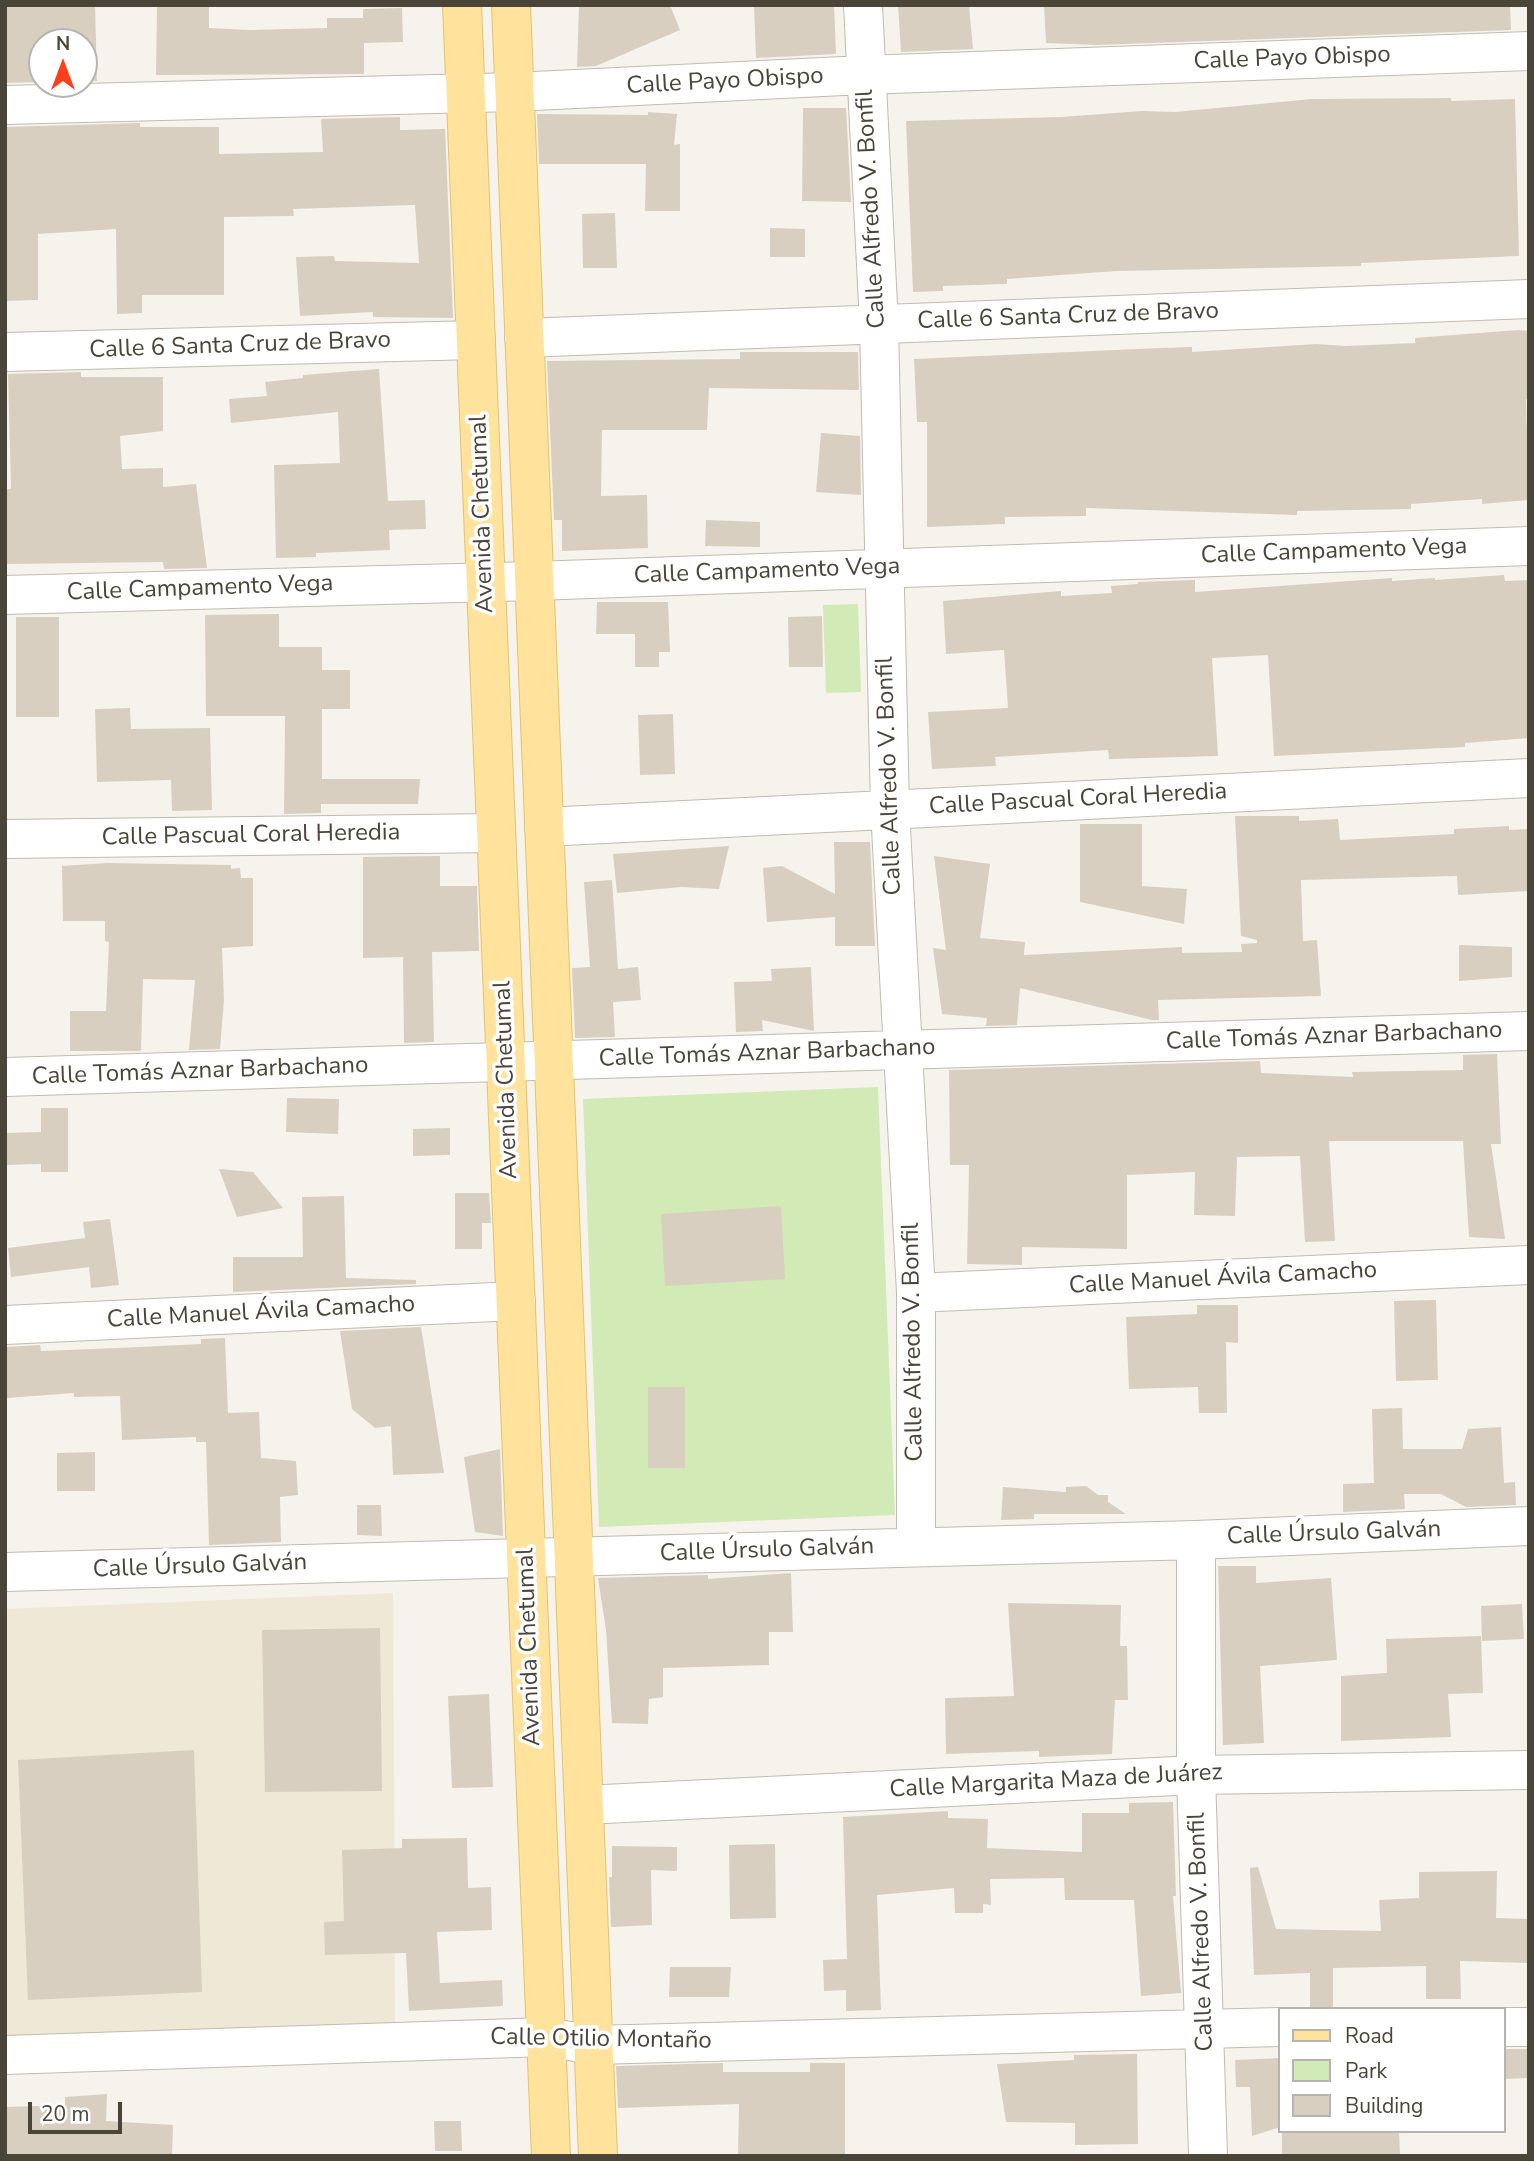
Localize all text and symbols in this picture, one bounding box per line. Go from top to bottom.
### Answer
north arrow [28,28,98,98]
text: N [56,31,70,57]
street label: Calle Payo Obispo [1193,41,1391,77]
street label: Calle Payo Obispo [626,62,824,102]
street label: Calle Alfredo V. Bonfil [851,89,893,329]
street label: Calle 6 Santa Cruz de Bravo [917,297,1219,337]
street label: Calle 6 Santa Cruz de Bravo [89,326,391,366]
street label: Avenida Chetumal [465,414,501,614]
street label: Calle Campamento Vega [1200,533,1468,571]
street label: Calle Campamento Vega [633,553,901,591]
street label: Calle Campamento Vega [66,570,334,608]
street label: Calle Alfredo V. Bonfil [871,656,909,896]
street label: Calle Pascual Coral Heredia [928,778,1228,822]
street label: Calle Pascual Coral Heredia [101,819,401,853]
street label: Avenida Chetumal [489,980,525,1180]
street label: Calle Tomás Aznar Barbachano [1165,1017,1503,1057]
street label: Calle Tomás Aznar Barbachano [598,1034,936,1074]
street label: Calle Tomás Aznar Barbachano [31,1052,369,1092]
street label: Calle Alfredo V. Bonfil [898,1222,930,1462]
street label: Calle Manuel Ávila Camacho [1068,1257,1378,1301]
street label: Calle Manuel Ávila Camacho [106,1291,416,1335]
street label: Calle Úrsulo Galván [1226,1516,1442,1552]
street label: Calle Úrsulo Galván [659,1533,875,1569]
street label: Avenida Chetumal [512,1547,548,1747]
street label: Calle Úrsulo Galván [92,1549,308,1585]
street label: Calle Margarita Maza de Juárez [889,1759,1223,1805]
street label: Calle Alfredo V. Bonfil [1183,1812,1221,2052]
legend [1278,2007,1506,2133]
text: Road [1345,2022,1394,2050]
street label: Calle Otilio Montaño [490,2024,712,2056]
text: Park [1345,2057,1387,2085]
scale bar [32,2088,126,2132]
text: Building [1345,2092,1423,2120]
text: 20 m [41,2100,90,2128]

